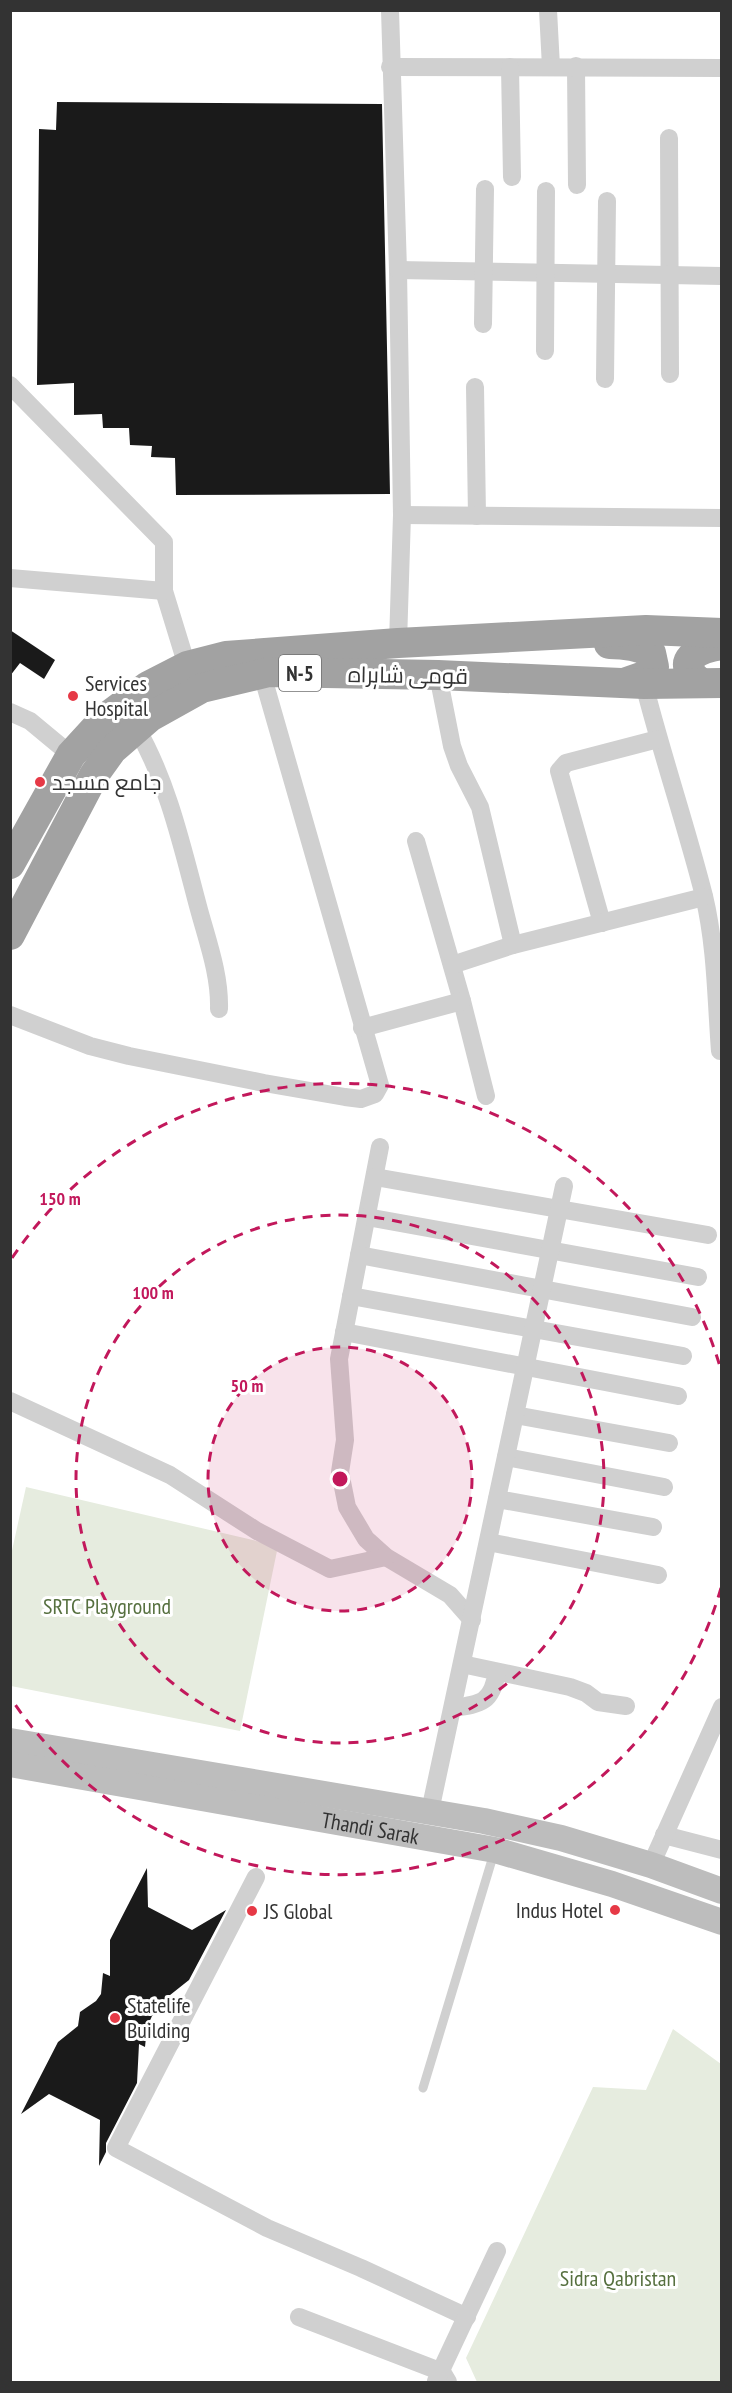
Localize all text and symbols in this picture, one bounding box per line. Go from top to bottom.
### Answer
road number: N-5 [279,655,321,691]
street label: قومی شاہراہ [348,660,468,691]
place label: Services Hospital [85,669,149,722]
marker: Services Hospital [66,689,80,703]
place label: جامع مسجد [52,768,161,797]
marker: جامع مسجد [33,775,47,789]
text: 150 m [39,1187,81,1210]
text: 100 m [132,1281,174,1304]
text: 50 m [231,1374,263,1397]
centre of rings [330,1469,350,1489]
park label: SRTC Playground [43,1592,171,1620]
street label: Thandi Sarak [319,1806,422,1850]
place label: Indus Hotel [516,1896,604,1924]
place label: JS Global [263,1897,333,1925]
marker: Indus Hotel [608,1903,622,1917]
marker: JS Global [245,1904,259,1918]
place label: Statelife Building [127,1991,191,2044]
marker: Statelife Building [108,2011,122,2025]
park label: Sidra Qabristan [560,2264,676,2292]

